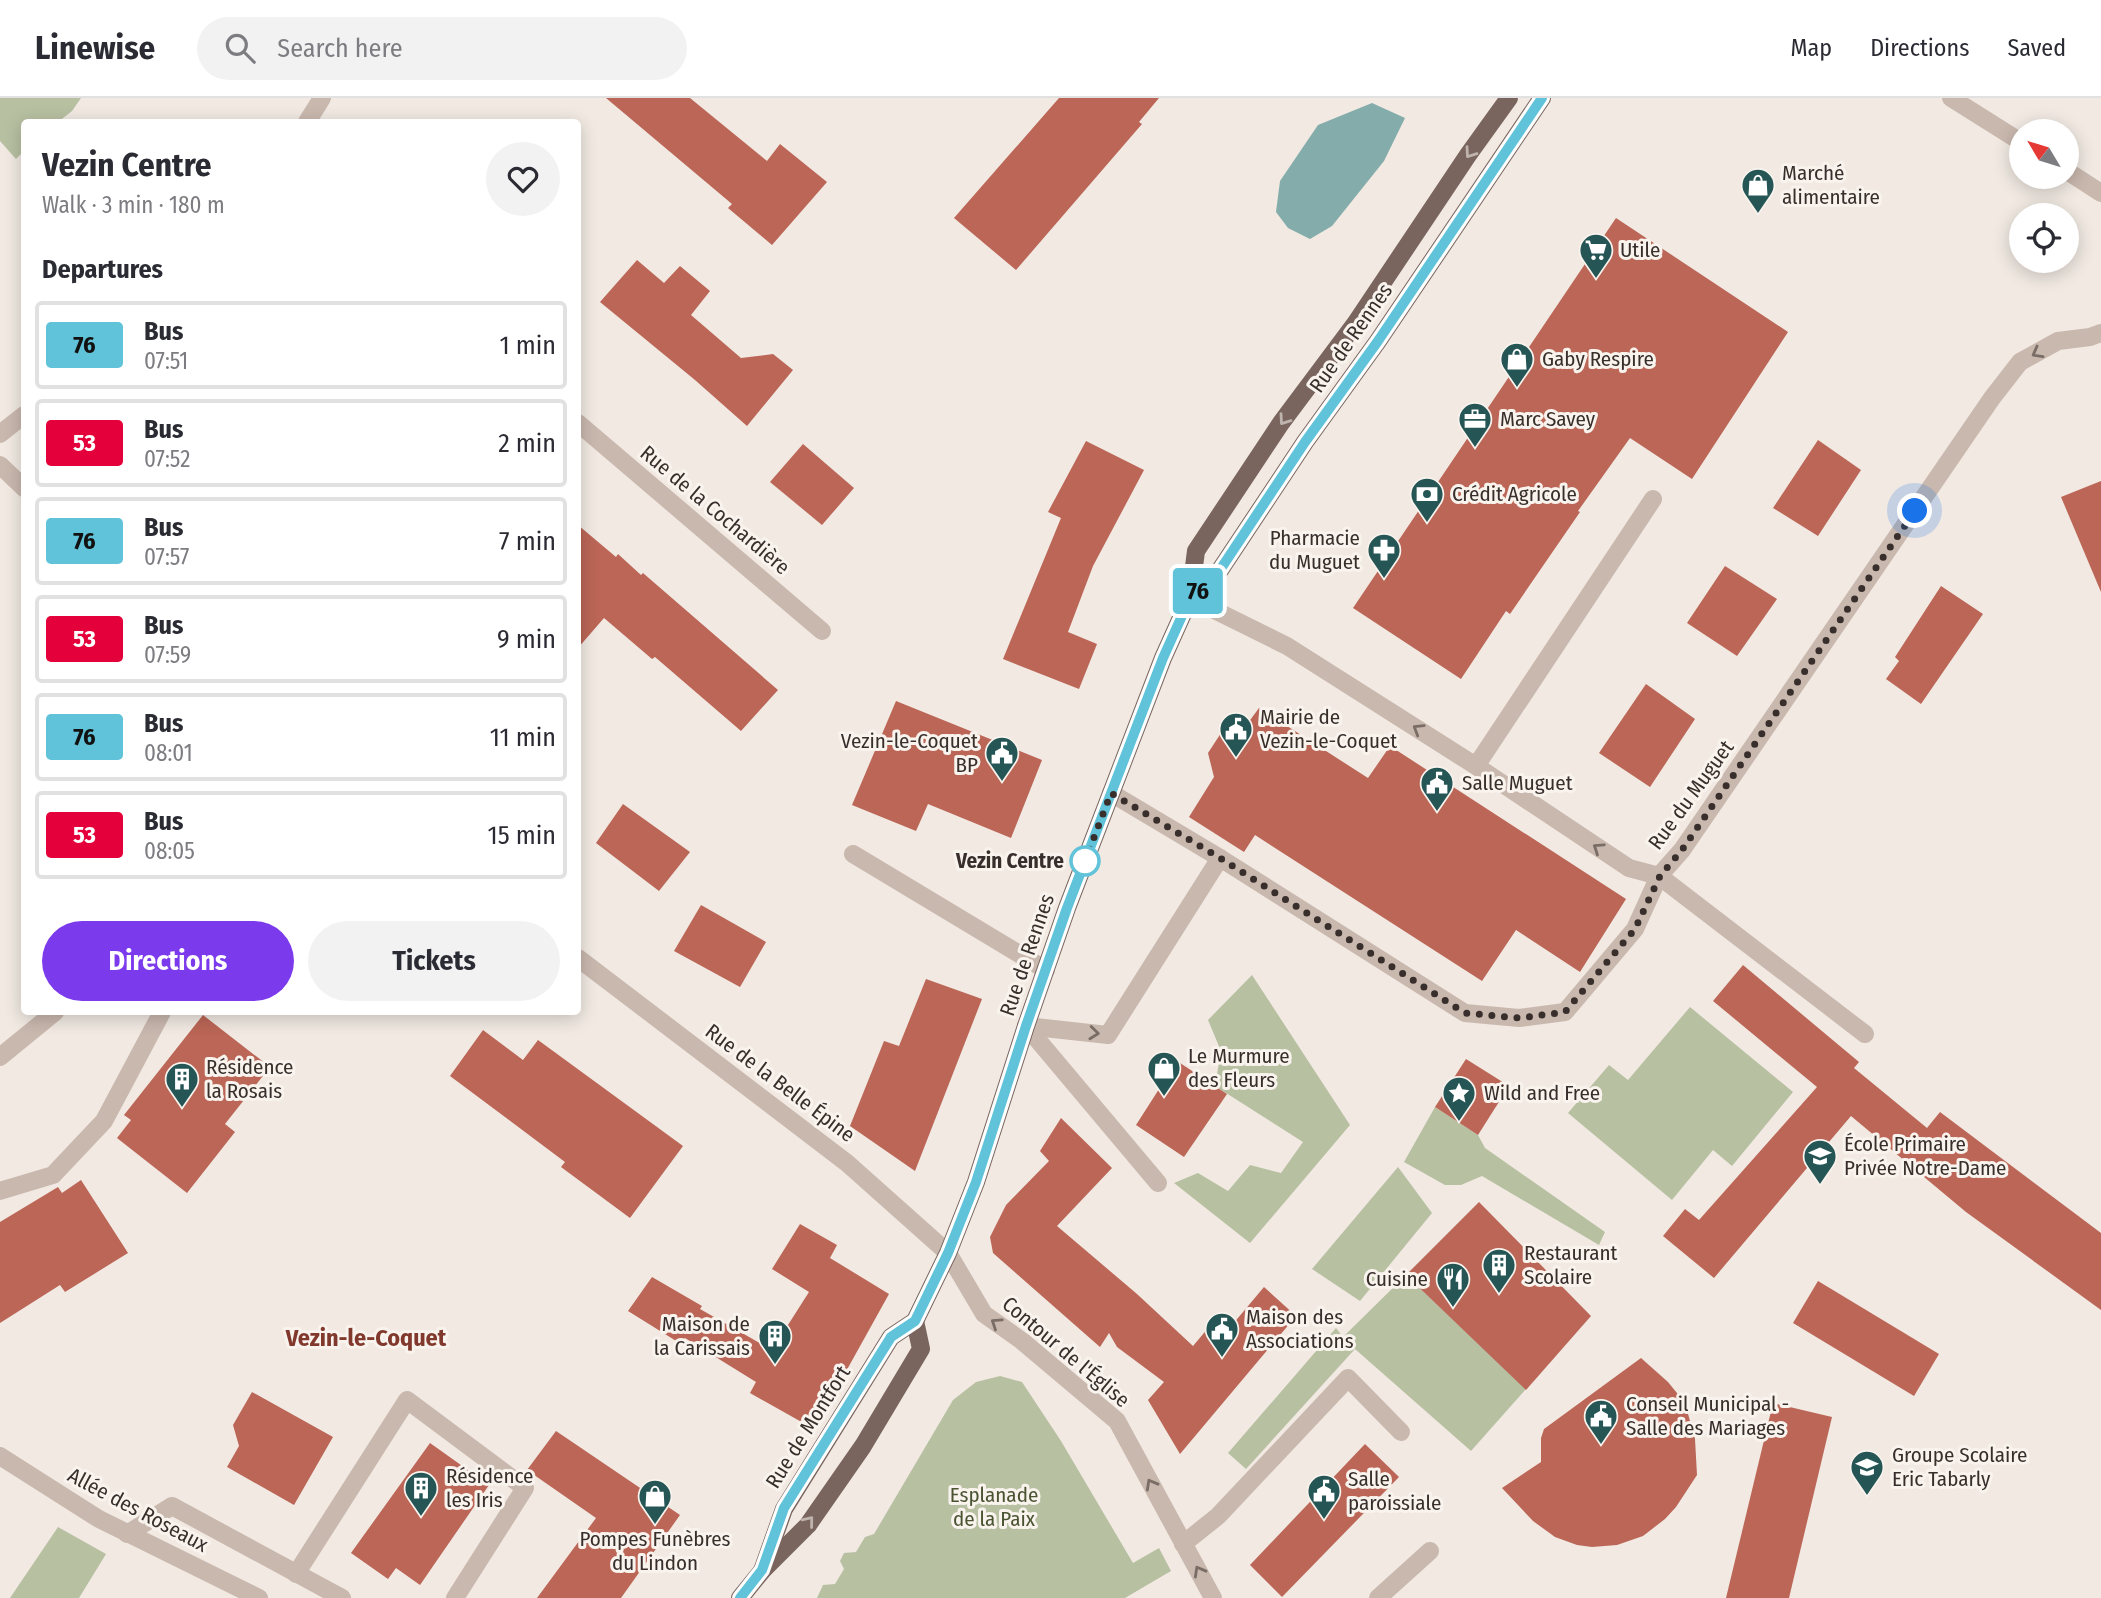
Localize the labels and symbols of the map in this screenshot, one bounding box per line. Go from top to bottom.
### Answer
north arrow [2009,119,2079,189]
one-way arrow [1465,145,1478,158]
place label: Marché alimentaire [1782,160,1880,210]
shop icon: Marché alimentaire [1739,166,1777,215]
supermarket icon: Utile [1577,231,1615,280]
place label: Utile [1620,237,1660,263]
street label: Rue de Rennes [1304,278,1398,398]
shop icon: Gaby Respire [1498,340,1536,389]
one-way arrow [2031,345,2044,358]
place label: Gaby Respire [1542,346,1654,372]
office icon: Marc Savey [1456,400,1494,449]
place label: Marc Savey [1500,406,1596,432]
one-way arrow [1280,412,1292,425]
street label: Rue de la Cochardière [635,440,795,580]
bank icon: Crédit Agricole [1408,475,1446,524]
place label: Crédit Agricole [1452,481,1577,507]
your location [1897,493,1932,528]
place label: Pharmacie du Muguet [1269,525,1360,575]
pharmacy icon: Pharmacie du Muguet [1365,531,1403,580]
line badge: 76 [1166,568,1230,614]
place label: Mairie de Vezin-le-Coquet [1260,704,1397,754]
public building icon: Mairie de Vezin-le-Coquet [1217,710,1255,759]
one-way arrow [1413,725,1426,737]
place label: Vezin-le-Coquet BP [841,728,978,778]
public building icon: Vezin-le-Coquet BP [983,734,1021,783]
street label: Rue du Muguet [1643,735,1739,855]
public building icon: Salle Muguet [1418,764,1456,813]
place label: Salle Muguet [1462,770,1573,796]
one-way arrow [1593,843,1606,856]
marker: Vezin Centre [1070,846,1100,876]
place label: Vezin Centre [955,848,1064,874]
street label: Rue de Rennes [994,891,1060,1019]
street label: Rue de la Belle Épine [700,1018,860,1148]
one-way arrow [1089,1025,1100,1040]
place label: Le Murmure des Fleurs [1188,1043,1290,1093]
shop icon: Le Murmure des Fleurs [1145,1049,1183,1098]
place label: Résidence la Rosais [206,1054,293,1104]
building icon: Résidence la Rosais [163,1060,201,1109]
place icon: Wild and Free [1440,1074,1478,1123]
place label: Wild and Free [1484,1080,1600,1106]
place label: École Primaire Privée Notre-Dame [1844,1131,2006,1181]
school or university icon: École Primaire Privée Notre-Dame [1801,1137,1839,1186]
place label: Restaurant Scolaire [1524,1240,1617,1290]
building icon: Restaurant Scolaire [1480,1246,1518,1295]
restaurant icon: Cuisine [1434,1260,1472,1309]
place label: Cuisine [1366,1266,1428,1292]
street label: Contour de l'Église [997,1291,1135,1413]
place label: Maison des Associations [1246,1304,1354,1354]
public building icon: Maison des Associations [1203,1310,1241,1359]
place label: Maison de la Carissais [654,1311,750,1361]
building icon: Maison de la Carissais [756,1317,794,1366]
one-way arrow [991,1319,1004,1331]
district label: Vezin-le-Coquet [285,1324,447,1352]
street label: Rue de Montfort [760,1361,856,1493]
place label: Conseil Municipal - Salle des Mariages [1626,1391,1789,1441]
public building icon: Conseil Municipal - Salle des Mariages [1582,1397,1620,1446]
place label: Groupe Scolaire Eric Tabarly [1892,1442,2027,1492]
school or university icon: Groupe Scolaire Eric Tabarly [1848,1448,1886,1497]
street label: Allée des Roseaux [63,1462,213,1558]
place label: Résidence les Iris [446,1463,533,1513]
place label: Salle paroissiale [1348,1466,1441,1516]
building icon: Résidence les Iris [402,1469,440,1518]
public building icon: Salle paroissiale [1305,1472,1343,1521]
shop icon: Pompes Funèbres du Lindon [636,1477,674,1526]
one-way arrow [1146,1479,1159,1491]
park label: Esplanade de la Paix [950,1482,1038,1532]
one-way arrow [801,1517,814,1529]
place label: Pompes Funèbres du Lindon [579,1526,731,1576]
one-way arrow [1194,1565,1207,1578]

